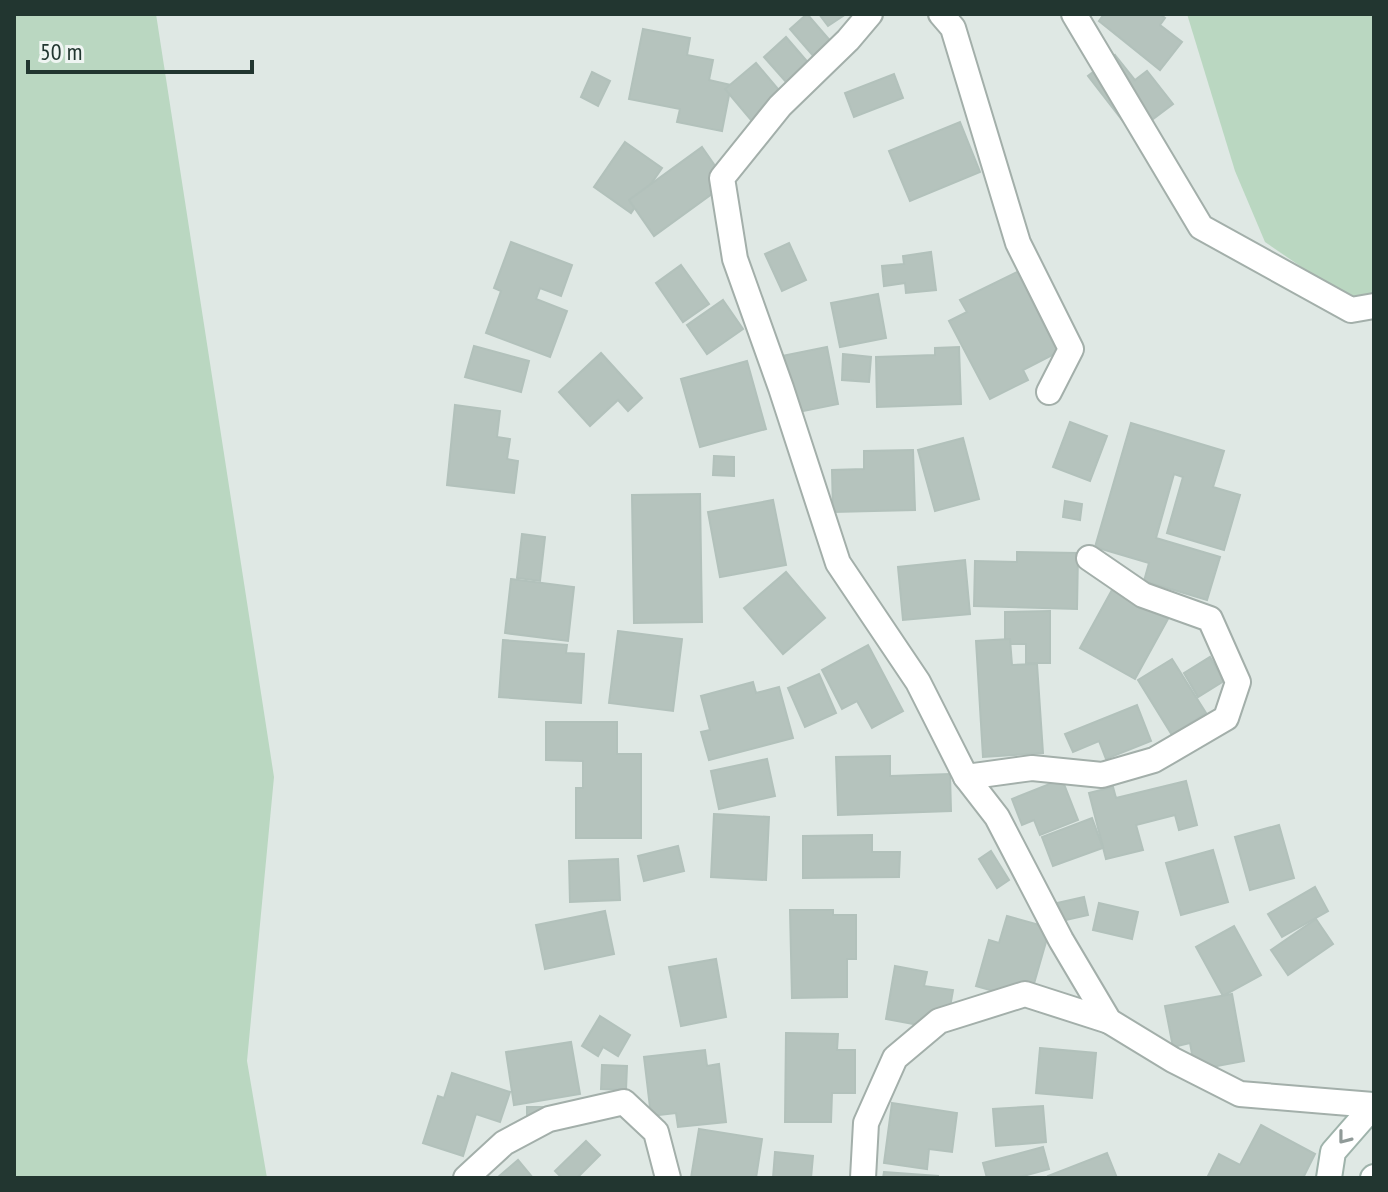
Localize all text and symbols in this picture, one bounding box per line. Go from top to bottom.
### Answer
scale bar [28,24,252,74]
text: 50 m [40,36,82,67]
one-way arrow [1340,1129,1354,1144]

